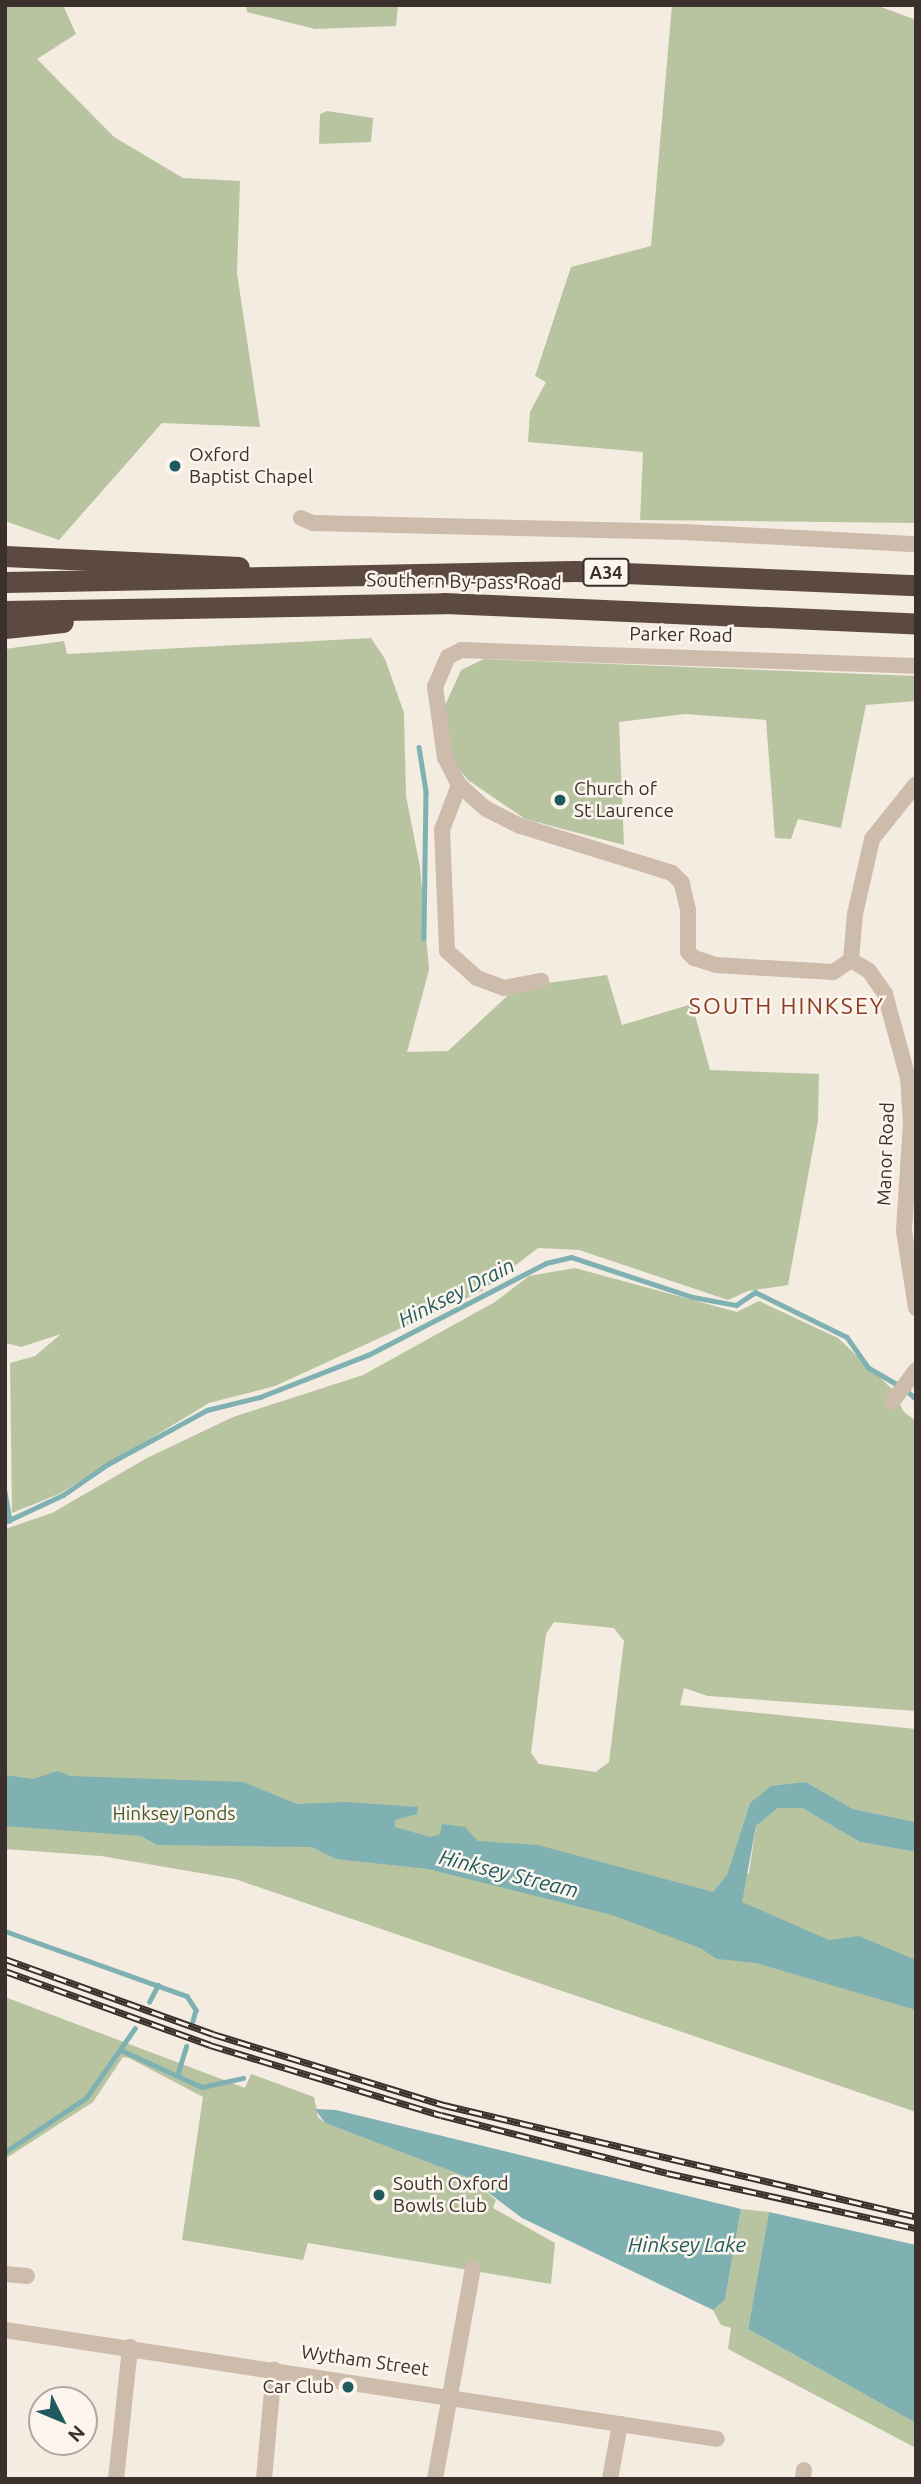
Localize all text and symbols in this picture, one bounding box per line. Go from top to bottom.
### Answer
place label: Oxford Baptist Chapel [189,444,313,488]
marker: Oxford Baptist Chapel [167,458,183,474]
road number: A34 [582,558,630,586]
street label: Southern By-pass Road [366,569,562,595]
street label: Parker Road [629,623,733,647]
place label: Church of St Laurence [574,778,674,822]
marker: Church of St Laurence [552,792,568,808]
district label: SOUTH HINKSEY [690,992,884,1020]
street label: Manor Road [873,1102,899,1206]
water label: Hinksey Drain [394,1252,518,1332]
park label: Hinksey Ponds [112,1803,236,1825]
water label: Hinksey Stream [437,1844,581,1902]
place label: South Oxford Bowls Club [393,2173,509,2217]
marker: South Oxford Bowls Club [371,2187,387,2203]
water label: Hinksey Lake [628,2231,746,2257]
street label: Wytham Street [300,2341,430,2381]
place label: Car Club [262,2376,334,2398]
marker: Car Club [340,2379,356,2395]
north arrow [28,2386,98,2456]
text: N [64,2421,90,2447]

